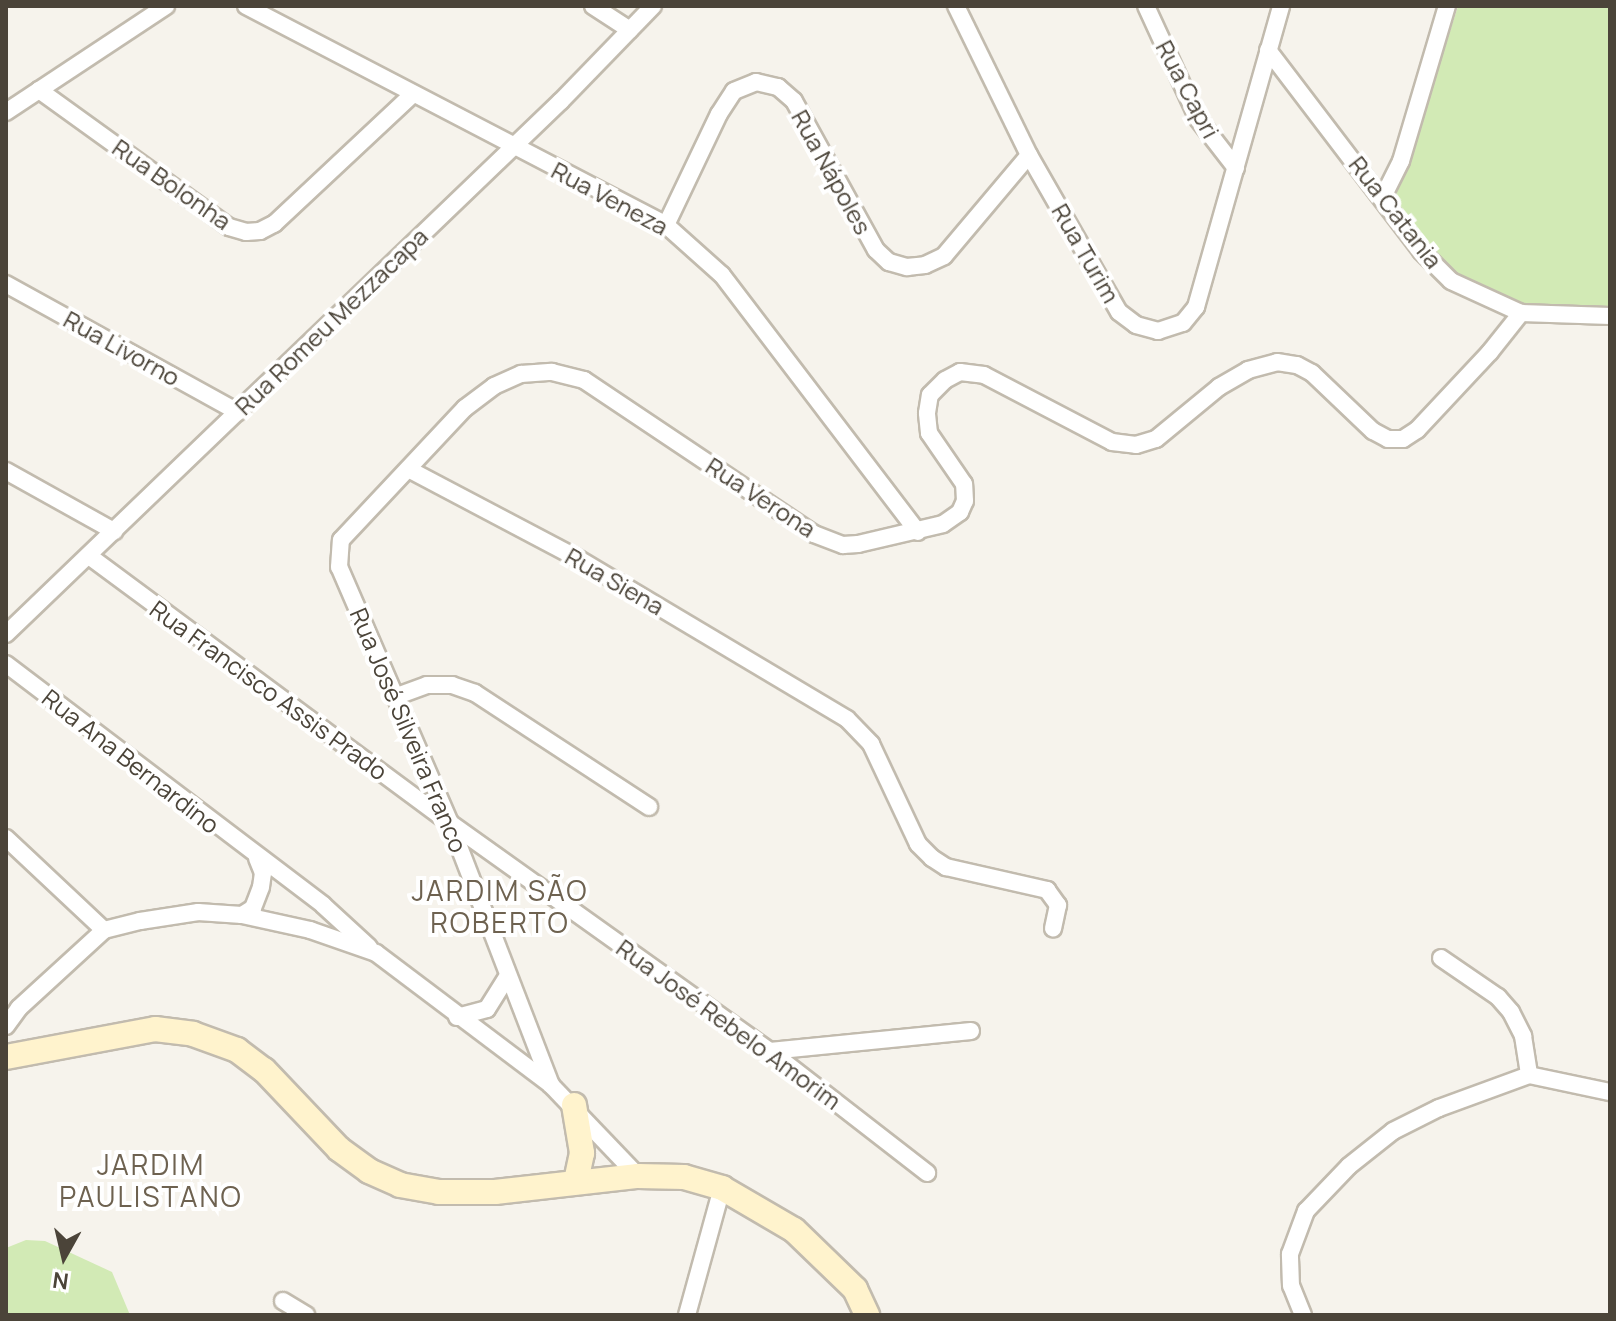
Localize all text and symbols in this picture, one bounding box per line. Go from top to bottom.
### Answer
street label: Rua Capri [1150,35,1226,143]
street label: Rua Nápoles [786,105,878,239]
street label: Rua Bolonha [107,133,237,235]
street label: Rua Catania [1343,150,1449,274]
street label: Rua Veneza [547,155,673,241]
street label: Rua Turim [1046,198,1126,308]
street label: Rua Romeu Mezzacapa [229,222,433,420]
street label: Rua Livorno [59,304,185,392]
street label: Rua Verona [701,451,821,543]
street label: Rua Siena [561,541,669,621]
street label: Rua Francisco Assis Prado [145,594,393,786]
street label: Rua José Silveira Franco [344,603,474,857]
street label: Rua Ana Bernardino [37,683,225,839]
district label: JARDIM SÃO ROBERTO [412,873,588,939]
street label: Rua José Rebelo Amorim [611,933,847,1115]
district label: JARDIM PAULISTANO [59,1147,243,1213]
north arrow [24,1217,104,1297]
text: N [51,1265,71,1297]

